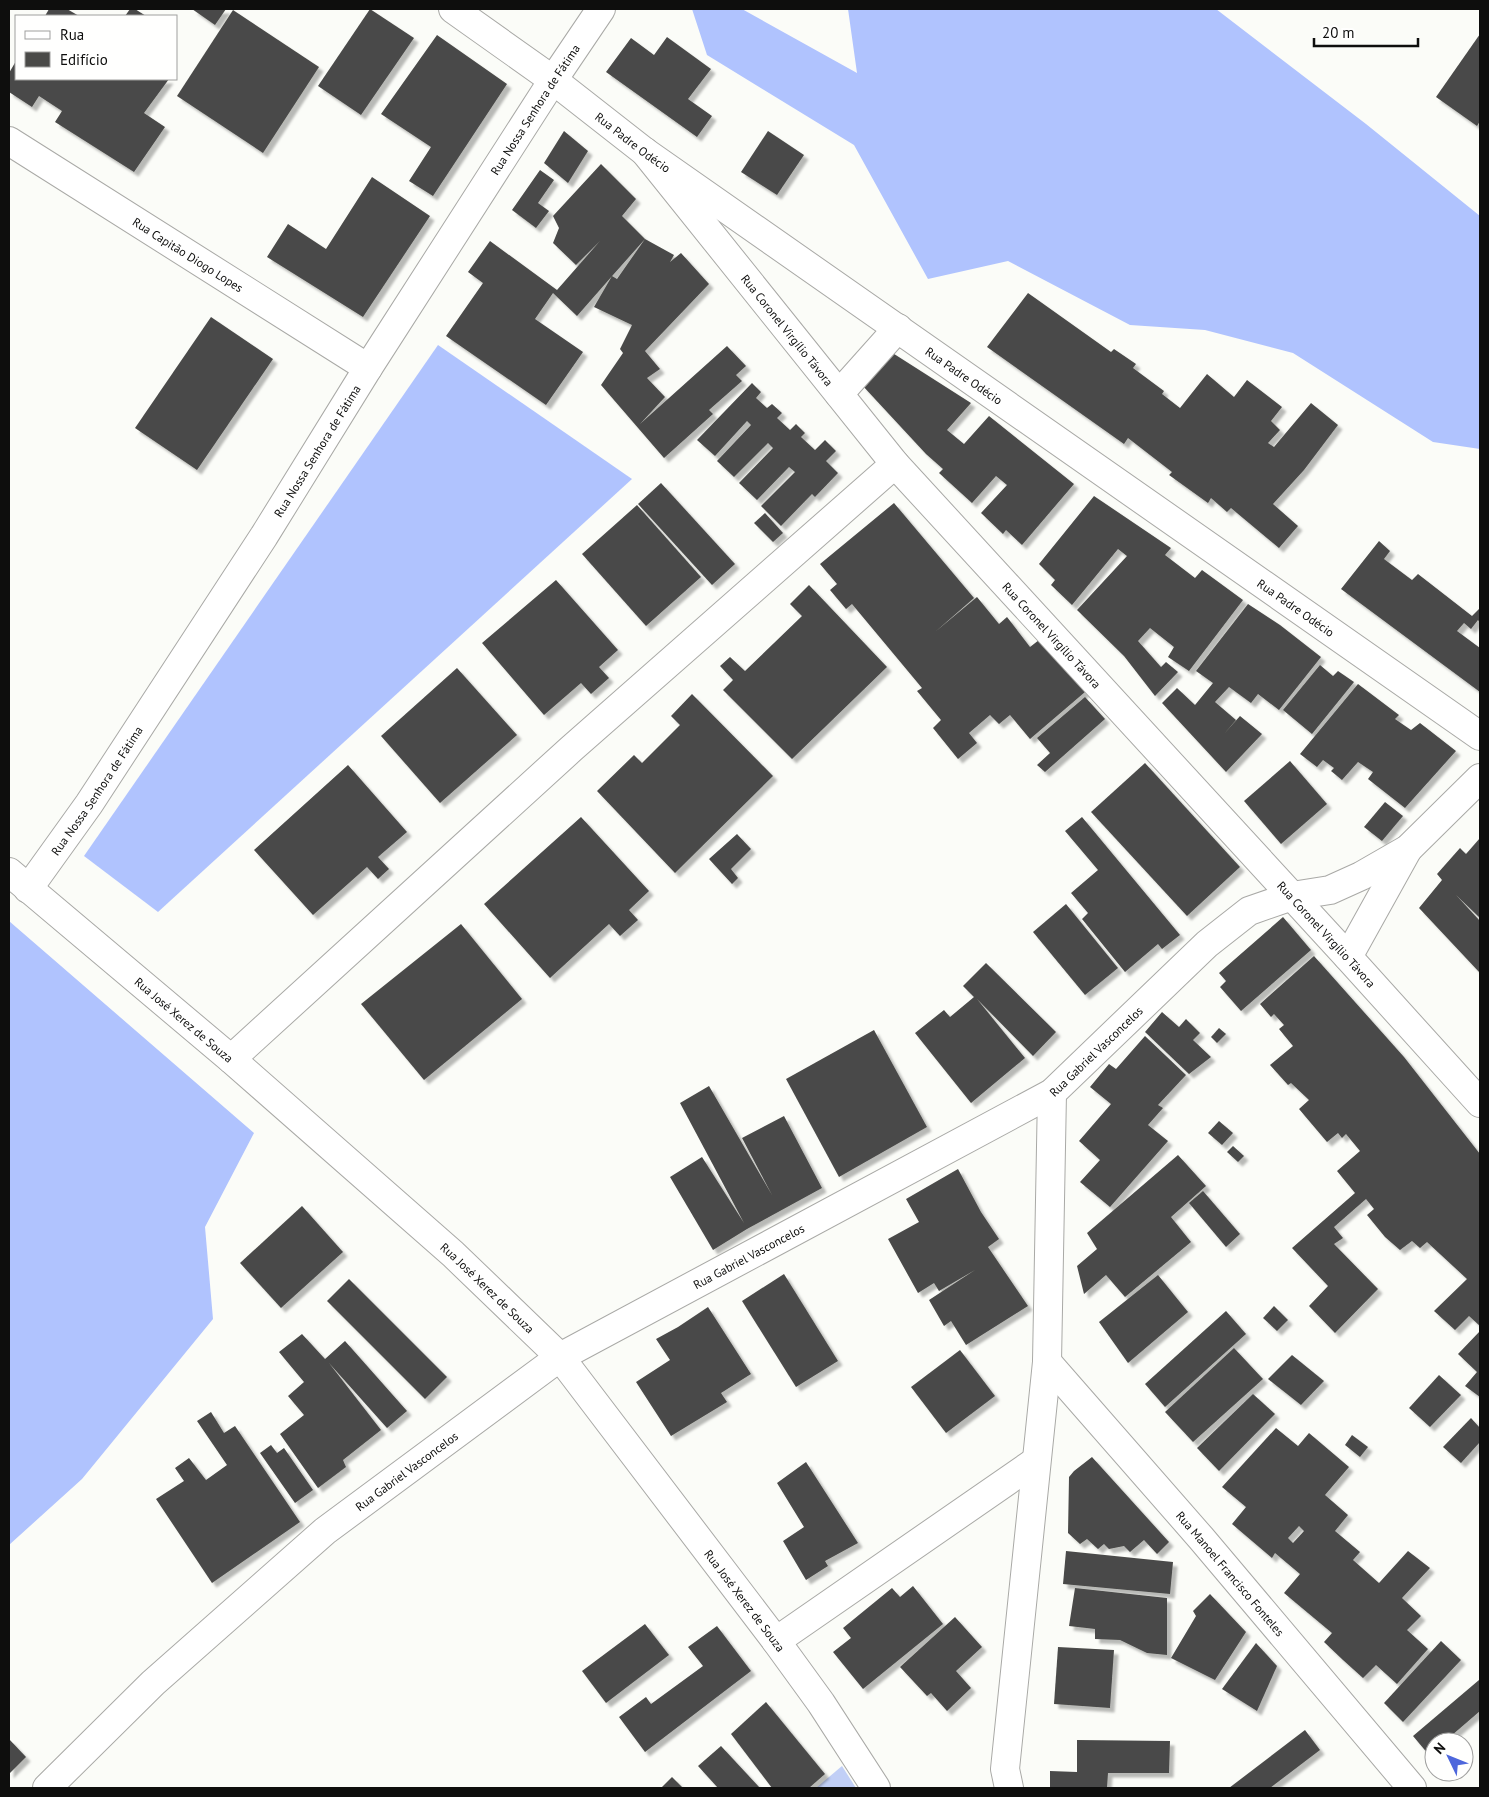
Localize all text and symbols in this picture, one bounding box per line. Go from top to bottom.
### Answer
legend [15,15,178,80]
scale bar [1314,15,1418,47]
text: 20 m [1322,23,1355,42]
text: Rua [60,25,84,44]
street label: Rua Nossa Senhora de Fátima [487,41,583,177]
text: Edifício [60,50,108,69]
street label: Rua Padre Odécio [593,109,674,175]
street label: Rua Capitão Diogo Lopes [130,214,246,295]
street label: Rua Coronel Virgílio Távora [738,271,837,389]
street label: Rua Padre Odécio [923,343,1006,407]
street label: Rua Nossa Senhora de Fátima [270,382,363,520]
street label: Rua Padre Odécio [1255,575,1337,639]
street label: Rua Coronel Virgílio Távora [1000,579,1105,691]
street label: Rua Nossa Senhora de Fátima [47,723,145,858]
street label: Rua Coronel Virgílio Távora [1274,878,1379,990]
street label: Rua José Xerez de Souza [132,974,237,1065]
street label: Rua Gabriel Vasconcelos [1046,1003,1145,1099]
street label: Rua Gabriel Vasconcelos [690,1220,807,1292]
street label: Rua José Xerez de Souza [438,1239,538,1336]
street label: Rua Gabriel Vasconcelos [352,1428,461,1514]
street label: Rua Manoel Francisco Fonteles [1173,1508,1288,1639]
street label: Rua José Xerez de Souza [701,1546,789,1654]
north arrow [1424,1732,1474,1782]
text: N [1430,1739,1449,1758]

